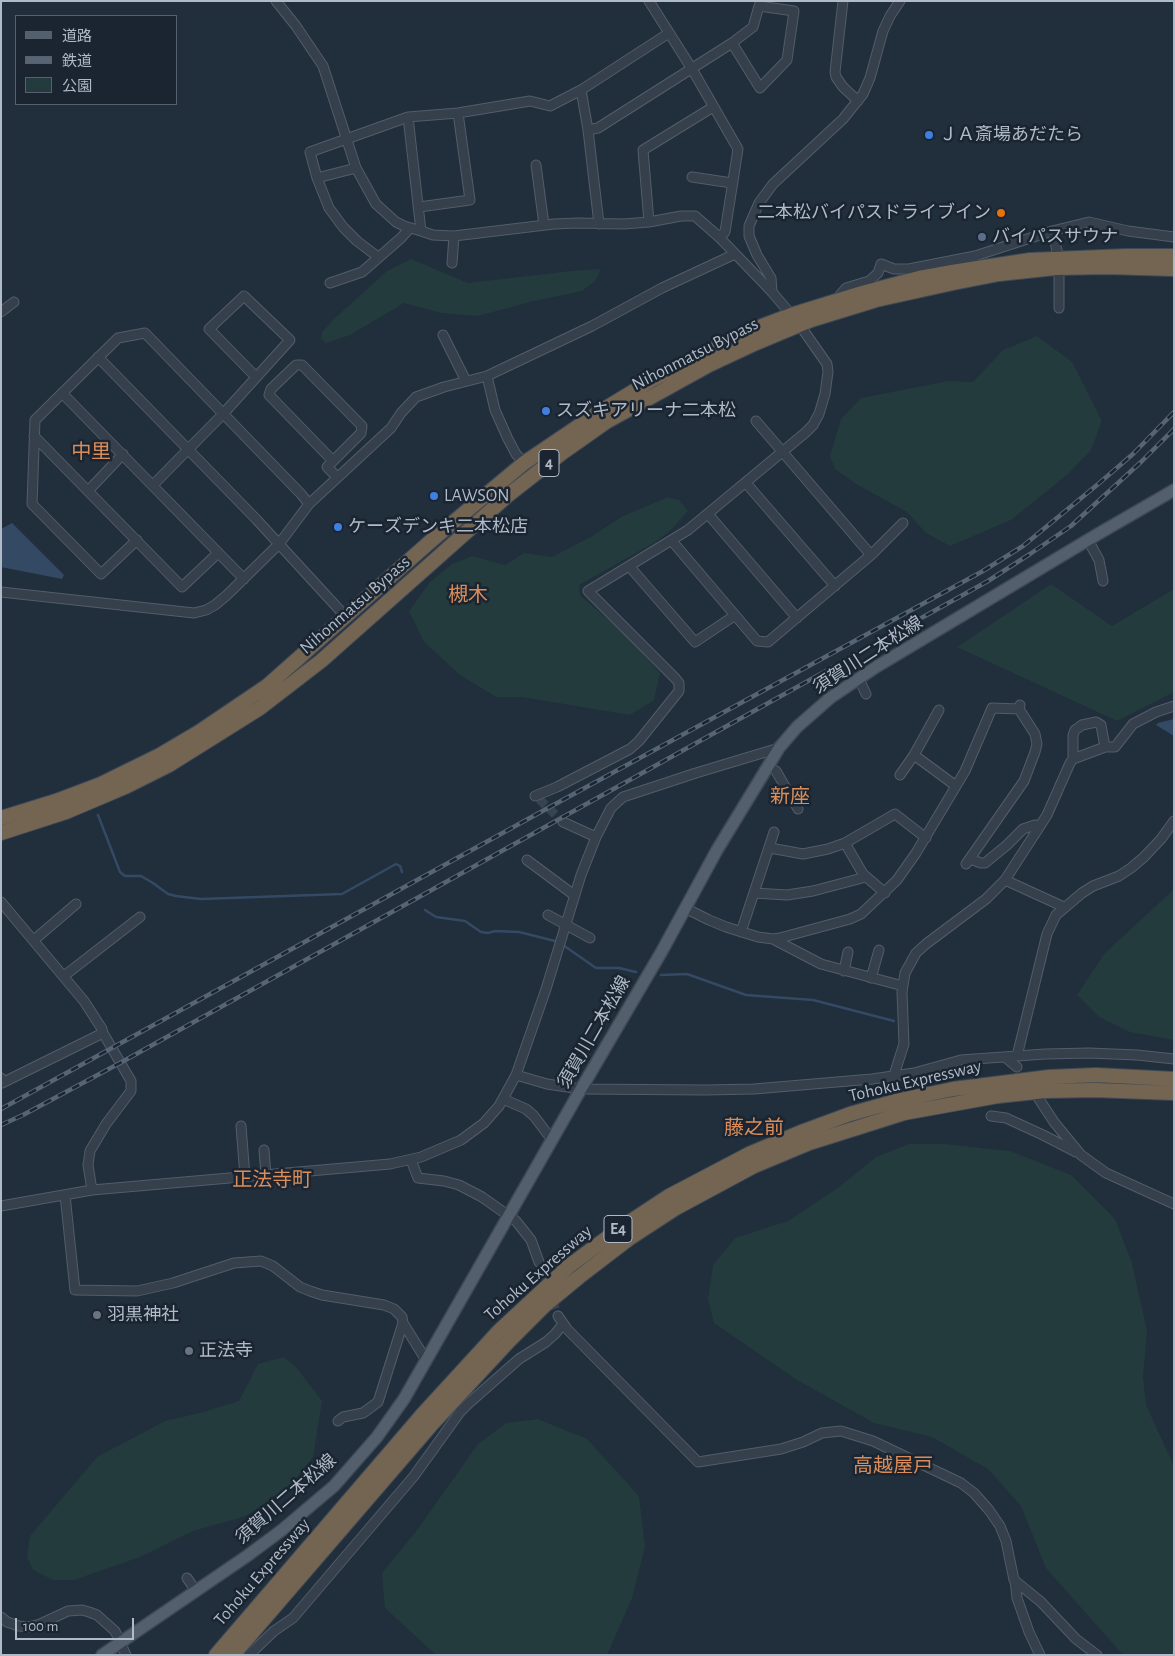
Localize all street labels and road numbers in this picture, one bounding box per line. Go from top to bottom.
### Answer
street label: Nihonmatsu Bypass [628,313,762,395]
road number: 4 [539,449,559,476]
street label: Nihonmatsu Bypass [295,551,415,659]
street label: 須賀川二本松線 [809,612,927,698]
street label: 須賀川二本松線 [553,972,635,1092]
street label: Tohoku Expressway [847,1055,983,1107]
road number: E4 [604,1216,632,1242]
street label: Tohoku Expressway [480,1220,596,1326]
street label: 須賀川二本松線 [231,1450,341,1548]
street label: Tohoku Expressway [209,1514,315,1630]

